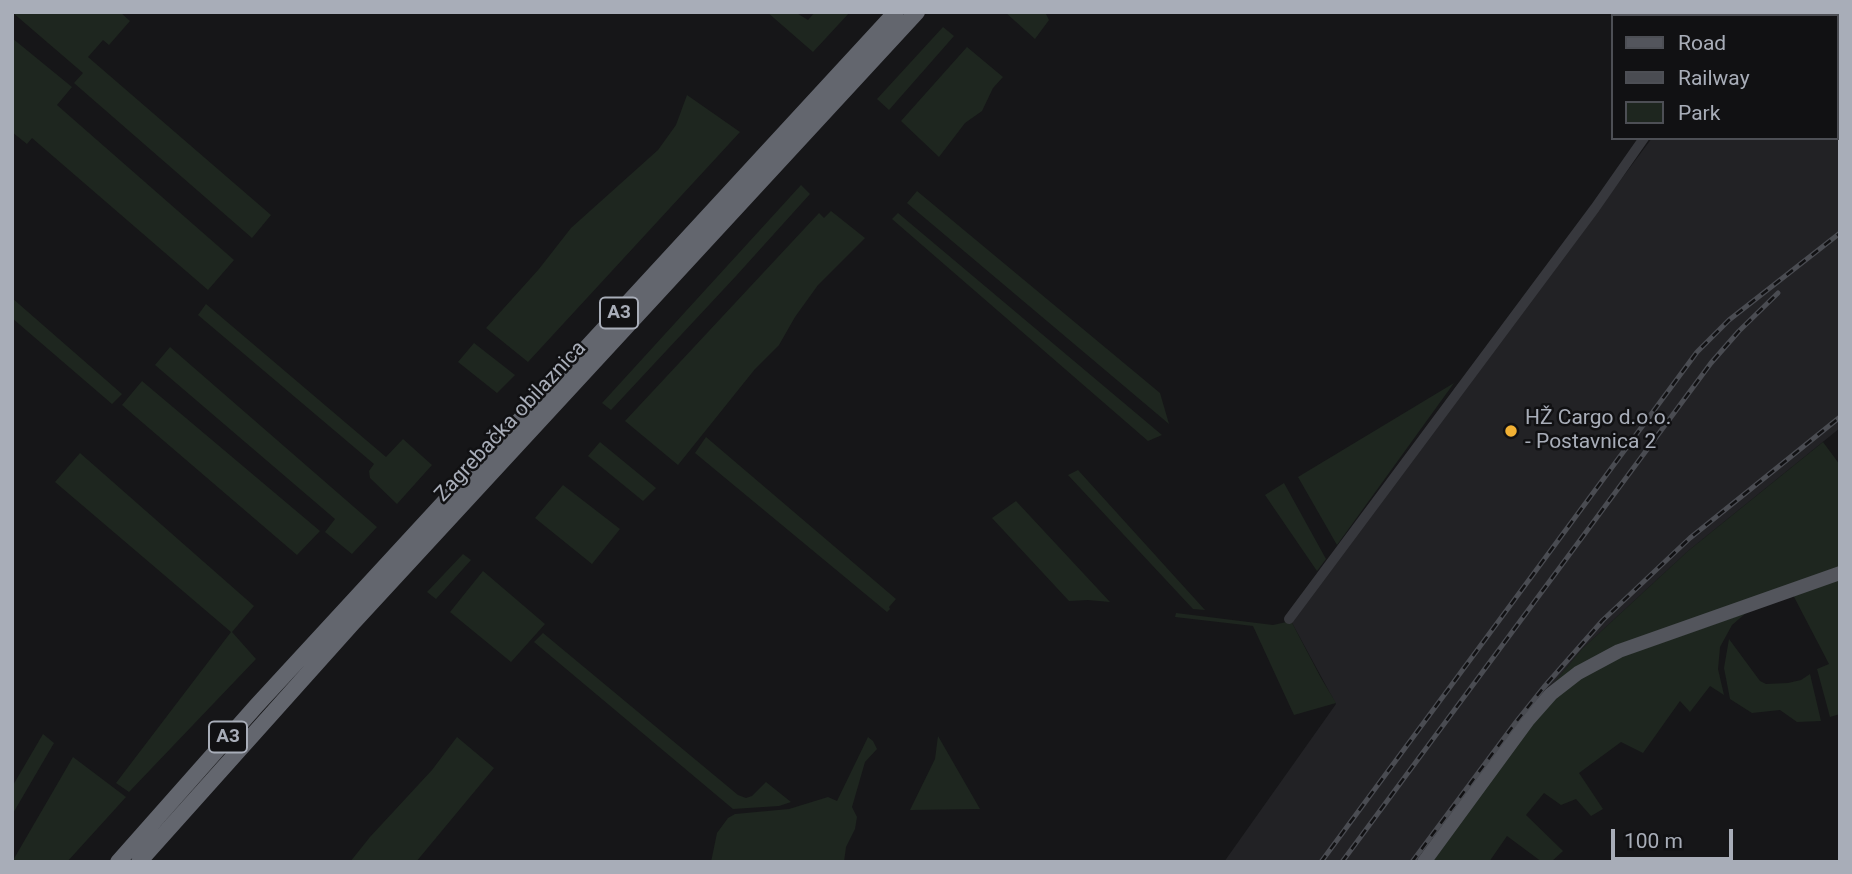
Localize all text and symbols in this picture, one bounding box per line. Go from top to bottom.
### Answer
legend [1610,14,1838,140]
text: Road [1678,31,1726,55]
text: Railway [1678,66,1750,90]
text: Park [1678,101,1720,125]
road number: A3 [600,298,638,328]
street label: Zagrebačka obilaznica [430,337,592,507]
place label: HŽ Cargo d.o.o. - Postavnica 2 [1525,406,1671,456]
marker: HŽ Cargo d.o.o. - Postavnica 2 [1503,423,1519,439]
road number: A3 [209,722,247,752]
scale bar [1614,814,1736,858]
text: 100 m [1624,829,1683,853]

